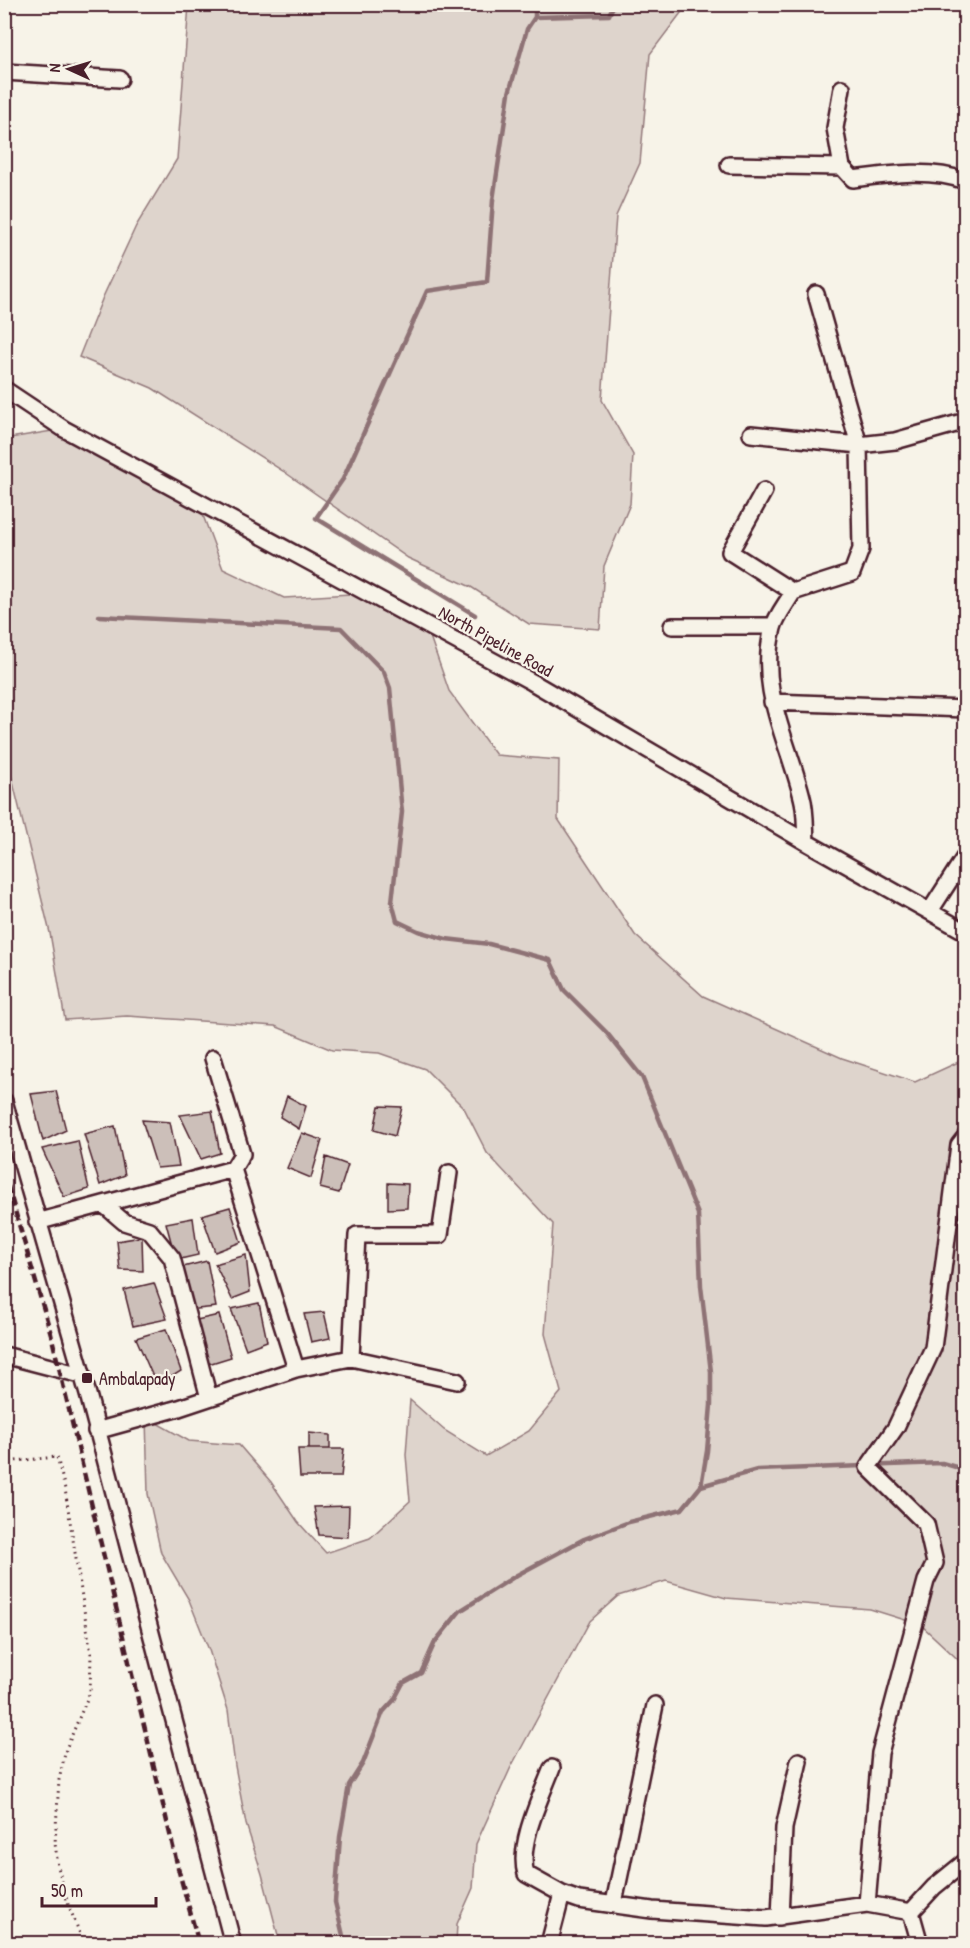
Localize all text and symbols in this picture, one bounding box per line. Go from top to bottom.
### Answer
north arrow [39,39,99,99]
text: N [43,62,65,73]
street label: North Pipeline Road [434,599,558,683]
place label: Ambalapady [99,1366,176,1391]
marker: Ambalapady [80,1371,94,1385]
scale bar [42,1870,156,1908]
text: 50 m [51,1878,83,1903]

